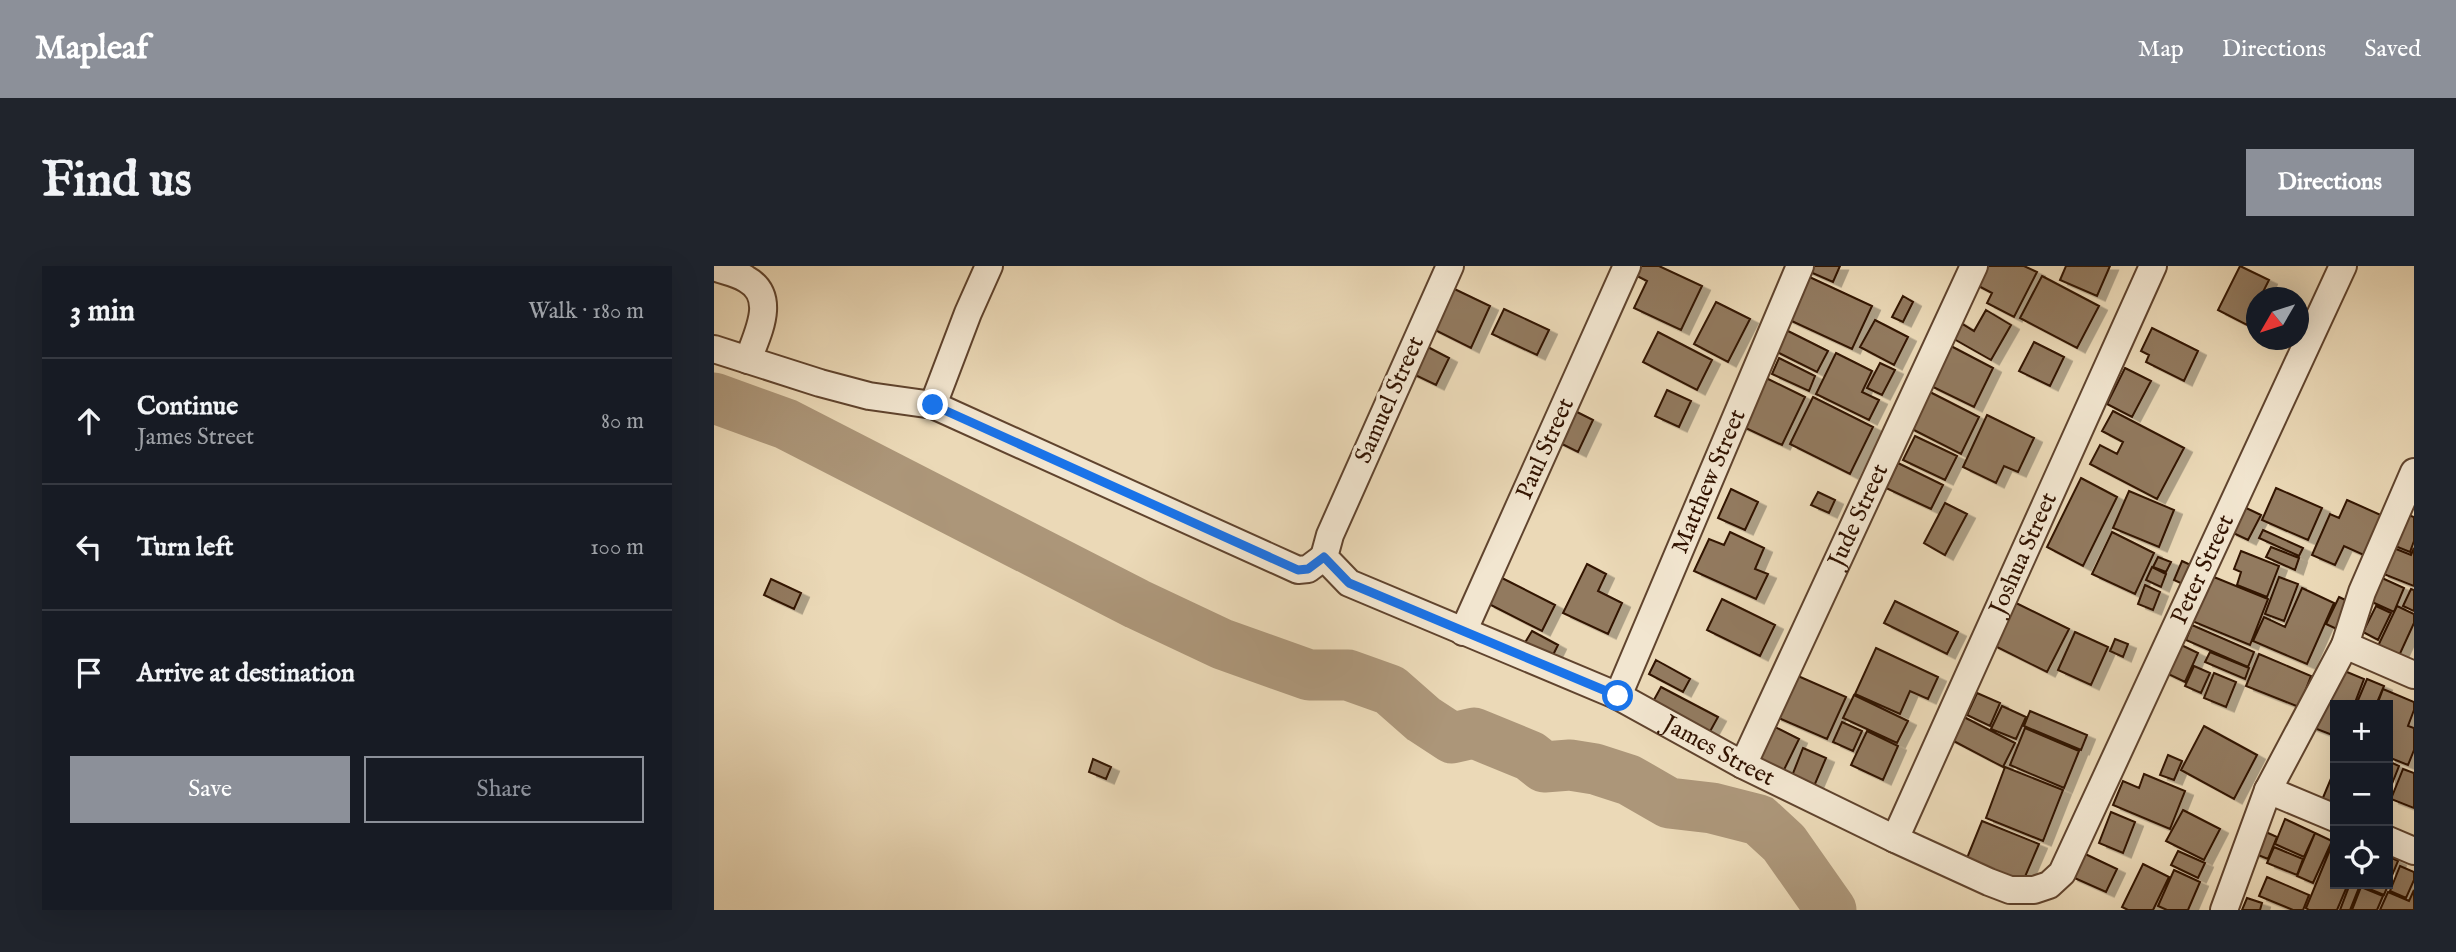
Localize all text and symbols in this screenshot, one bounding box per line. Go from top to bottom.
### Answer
text: Mapleaf [35,28,148,70]
text: Map [2138,34,2184,65]
text: Directions [2222,34,2326,65]
text: Saved [2364,34,2421,65]
button: Directions [2246,149,2414,216]
text: Find us [42,151,192,213]
north arrow [2246,287,2309,350]
text: 3 min [70,293,135,331]
text: Walk · 180 m [528,297,644,326]
street label: Samuel Street [1348,332,1432,468]
route end [917,389,948,420]
text: Continue [137,390,238,423]
street label: Paul Street [1509,393,1581,504]
icon: ahead [70,402,108,440]
street label: Matthew Street [1665,405,1753,558]
text: 80 m [601,407,644,436]
text: James Street [137,423,254,452]
street label: Jude Street [1820,459,1896,575]
street label: Joshua Street [1981,488,2065,622]
street label: Peter Street [2164,509,2241,629]
icon: left [70,528,108,566]
text: Turn left [137,531,234,564]
text: 100 m [590,533,644,562]
icon: arrive [70,654,108,692]
text: Arrive at destination [137,657,355,690]
route start [1602,680,1633,711]
map controls [2330,700,2393,889]
button: + [2330,700,2393,763]
street label: James Street [1655,707,1780,793]
button: Save [70,756,350,823]
button: Share [364,756,644,823]
button: − [2330,763,2393,826]
button: locate [2330,826,2393,889]

